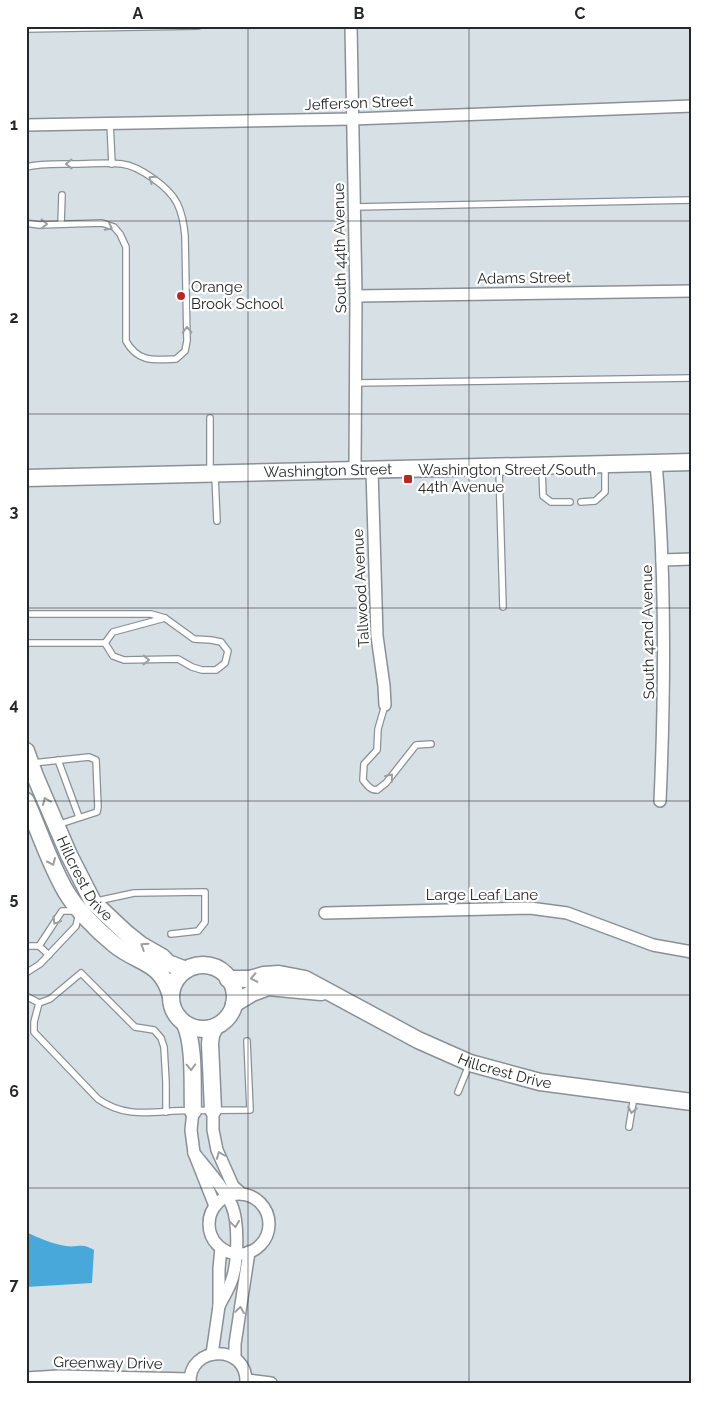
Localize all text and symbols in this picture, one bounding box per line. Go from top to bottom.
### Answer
text: A [133,4,144,23]
text: B [354,4,365,23]
text: C [575,4,586,23]
street label: Jefferson Street [304,92,414,114]
text: 1 [10,115,18,134]
one-way arrow [65,159,72,169]
one-way arrow [148,176,157,185]
street label: South 44th Avenue [330,182,350,313]
one-way arrow [40,219,48,230]
one-way arrow [104,221,113,231]
street label: Adams Street [477,268,571,288]
place label: Orange Brook School [191,278,285,313]
marker: Orange Brook School [175,290,187,302]
text: 2 [9,308,19,327]
one-way arrow [182,326,192,334]
street label: Washington Street [263,460,392,481]
place label: Washington Street/South 44th Avenue [418,461,596,496]
marker: Washington Street/South 44th Avenue [402,473,414,485]
text: 3 [10,502,19,521]
street label: Tallwood Avenue [349,528,373,648]
street label: South 42nd Avenue [638,564,658,699]
one-way arrow [142,655,150,665]
text: 4 [9,695,19,714]
one-way arrow [385,774,393,783]
one-way arrow [41,797,52,806]
street label: Hillcrest Drive [53,833,117,925]
one-way arrow [45,857,56,866]
street label: Large Leaf Lane [426,886,538,904]
text: 5 [10,889,19,908]
one-way arrow [52,916,62,925]
one-way arrow [141,943,150,953]
one-way arrow [249,972,258,982]
street label: Hillcrest Drive [455,1050,553,1092]
one-way arrow [186,1064,196,1071]
text: 6 [9,1082,19,1101]
one-way arrow [627,1106,637,1114]
one-way arrow [215,1151,226,1160]
one-way arrow [230,1220,240,1229]
text: 7 [10,1275,19,1294]
one-way arrow [235,1306,245,1314]
street label: Greenway Drive [53,1353,163,1373]

